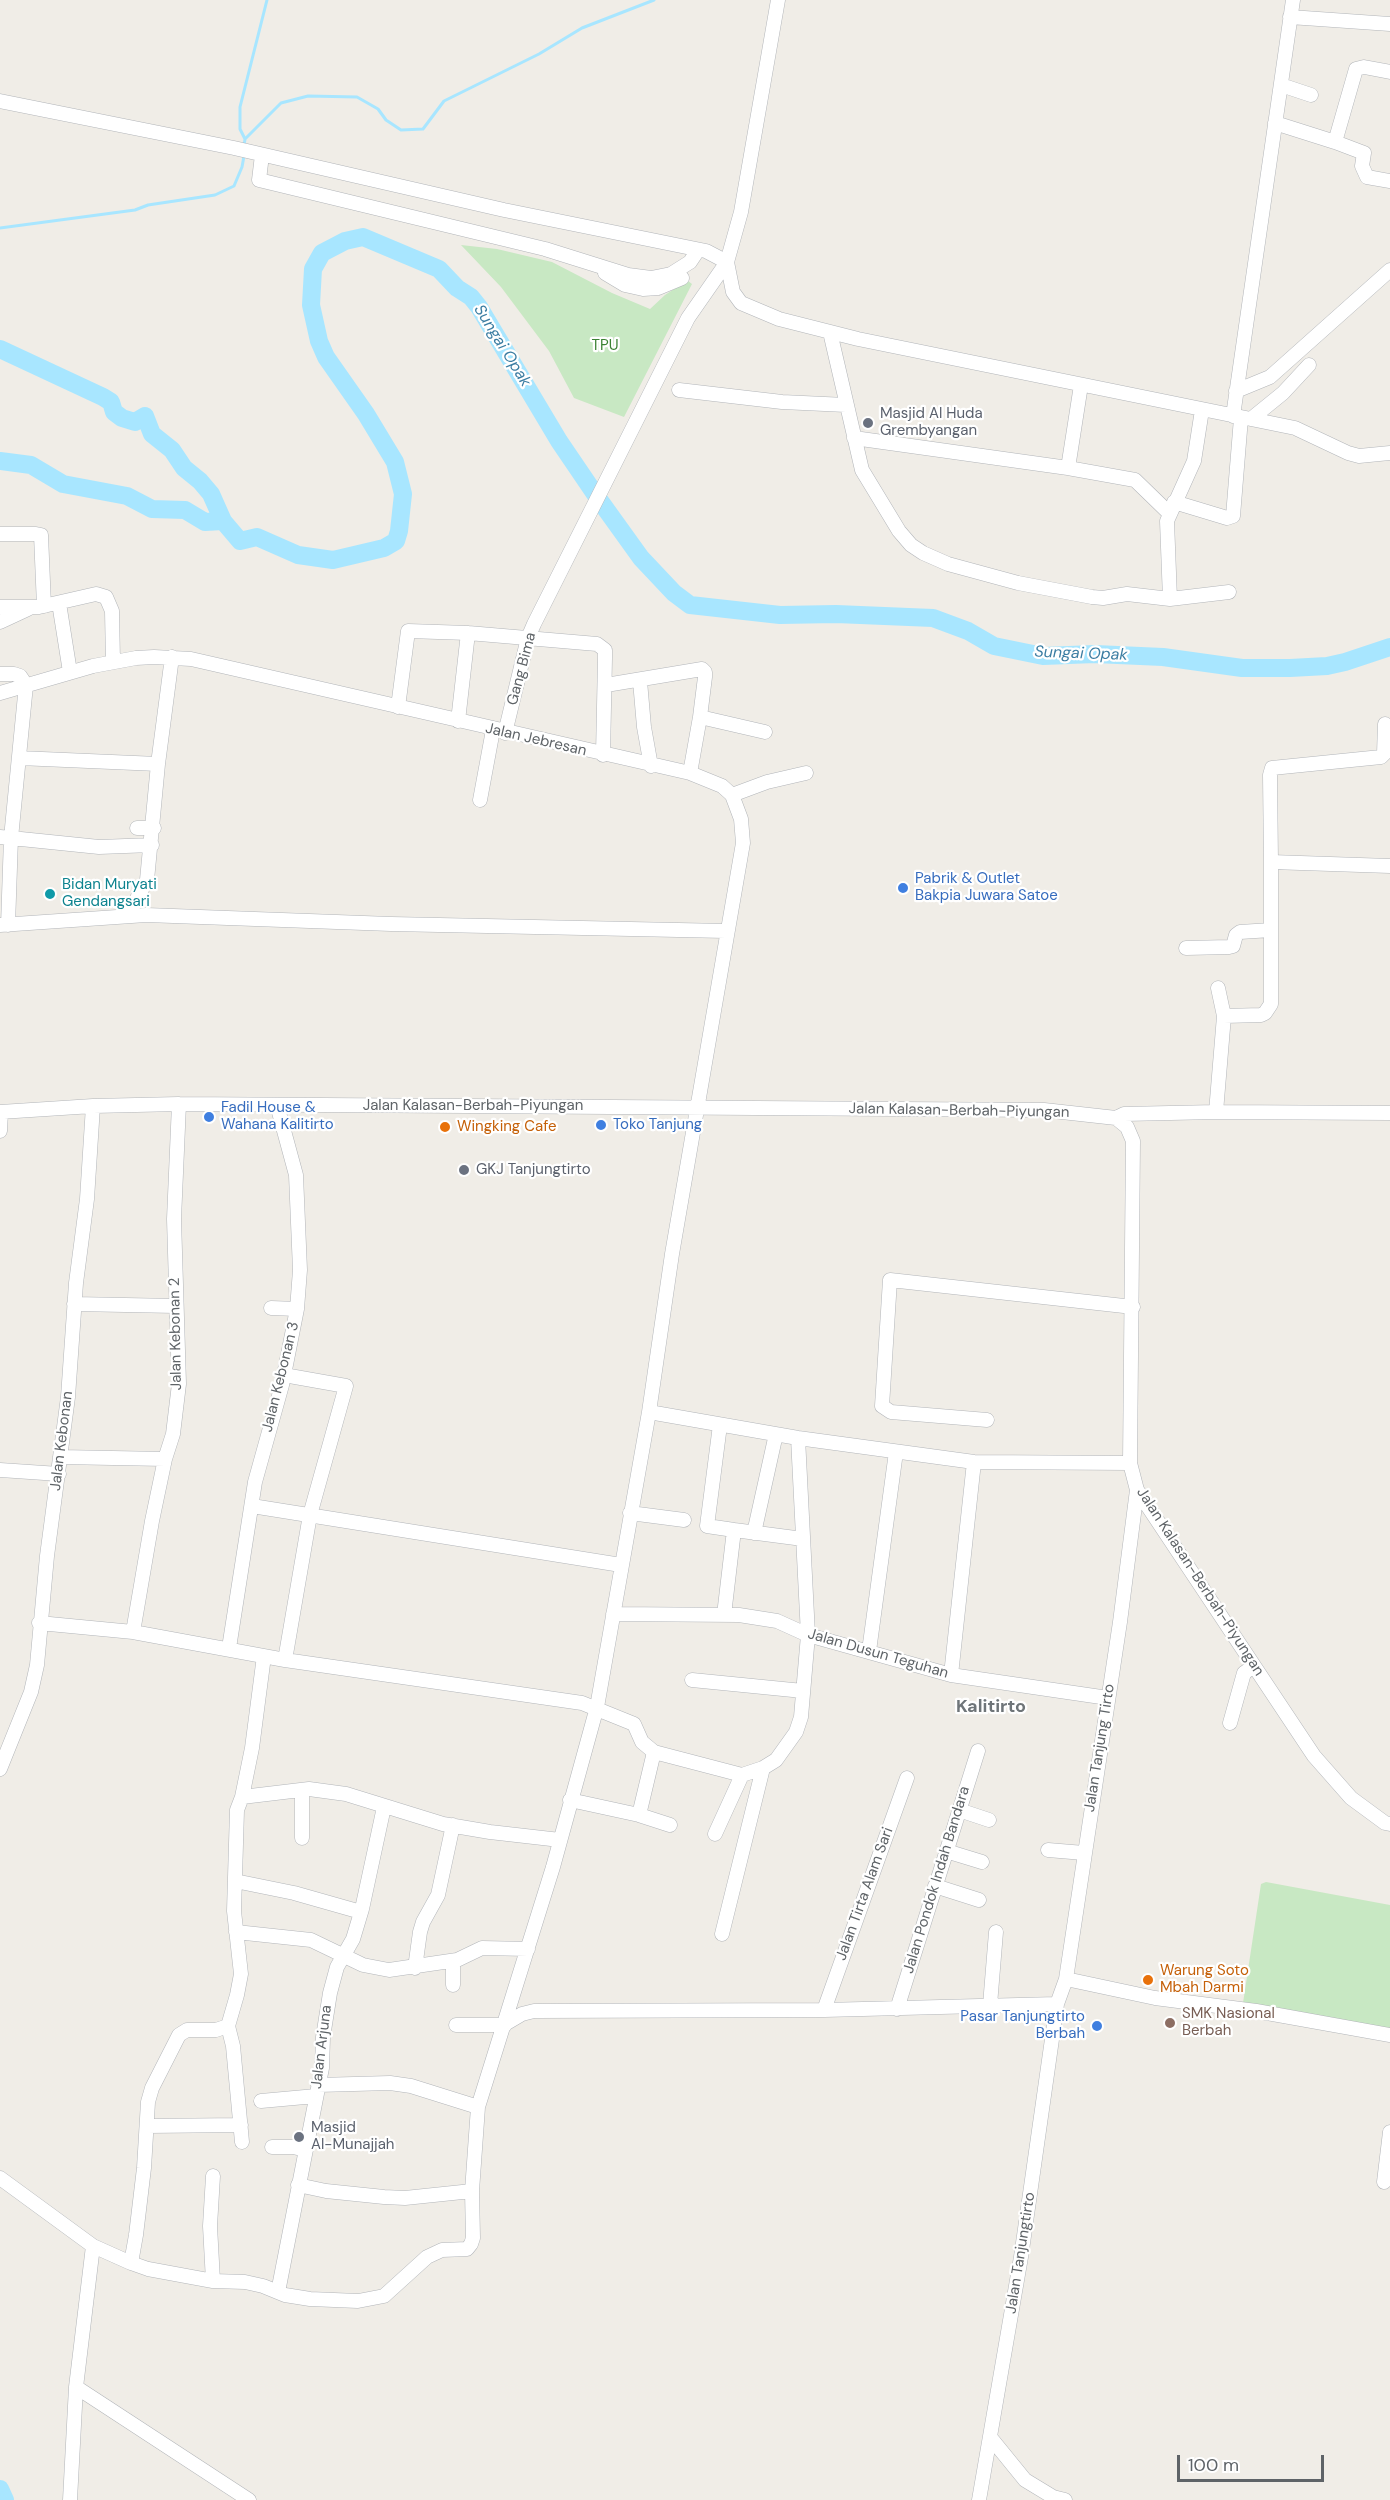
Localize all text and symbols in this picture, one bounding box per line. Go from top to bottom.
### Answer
water label: Sungai Opak [469,301,535,391]
park label: TPU [592,337,618,355]
place label: Masjid Al Huda Grembyangan [880,405,983,440]
marker: Masjid Al Huda Grembyangan [861,416,875,430]
street label: Gang Bima [504,631,540,707]
water label: Sungai Opak [1034,643,1128,665]
street label: Jalan Jebresan [484,720,588,760]
place label: Pabrik & Outlet Bakpia Juwara Satoe [915,870,1058,905]
place label: Bidan Muryati Gendangsari [62,876,157,911]
marker: Pabrik & Outlet Bakpia Juwara Satoe [896,881,910,895]
marker: Bidan Muryati Gendangsari [43,887,57,901]
street label: Jalan Kalasan-Berbah-Piyungan [363,1097,583,1115]
place label: Fadil House & Wahana Kalitirto [221,1099,334,1134]
street label: Jalan Kalasan-Berbah-Piyungan [849,1100,1069,1122]
marker: Fadil House & Wahana Kalitirto [202,1110,216,1124]
place label: Toko Tanjung [613,1116,702,1134]
place label: Wingking Cafe [457,1118,556,1136]
marker: Toko Tanjung [594,1118,608,1132]
marker: Wingking Cafe [438,1120,452,1134]
place label: GKJ Tanjungtirto [476,1161,591,1179]
marker: GKJ Tanjungtirto [457,1163,471,1177]
street label: Jalan Kebonan 2 [166,1277,186,1391]
street label: Jalan Kebonan 3 [259,1320,303,1434]
street label: Jalan Kebonan [47,1390,77,1492]
street label: Jalan Kalasan-Berbah-Piyungan [1132,1485,1268,1679]
street label: Jalan Dusun Teguhan [806,1625,950,1683]
street label: Jalan Tanjung Tirto [1081,1683,1119,1813]
district label: Kalitirto [956,1696,1026,1718]
street label: Jalan Pondok Indah Bandara [900,1784,974,1976]
street label: Jalan Tirta Alam Sari [833,1825,897,1963]
place label: Warung Soto Mbah Darmi [1160,1962,1249,1997]
marker: Warung Soto Mbah Darmi [1141,1973,1155,1987]
street label: Jalan Arjuna [308,2004,336,2090]
place label: SMK Nasional Berbah [1182,2005,1275,2040]
place label: Pasar Tanjungtirto Berbah [960,2008,1085,2043]
marker: SMK Nasional Berbah [1163,2016,1177,2030]
marker: Pasar Tanjungtirto Berbah [1090,2019,1104,2033]
place label: Masjid Al-Munajjah [311,2119,394,2154]
marker: Masjid Al-Munajjah [292,2130,306,2144]
street label: Jalan Tanjungtirto [1003,2191,1039,2315]
scale bar [1180,2443,1327,2481]
text: 100 m [1188,2453,1239,2477]

